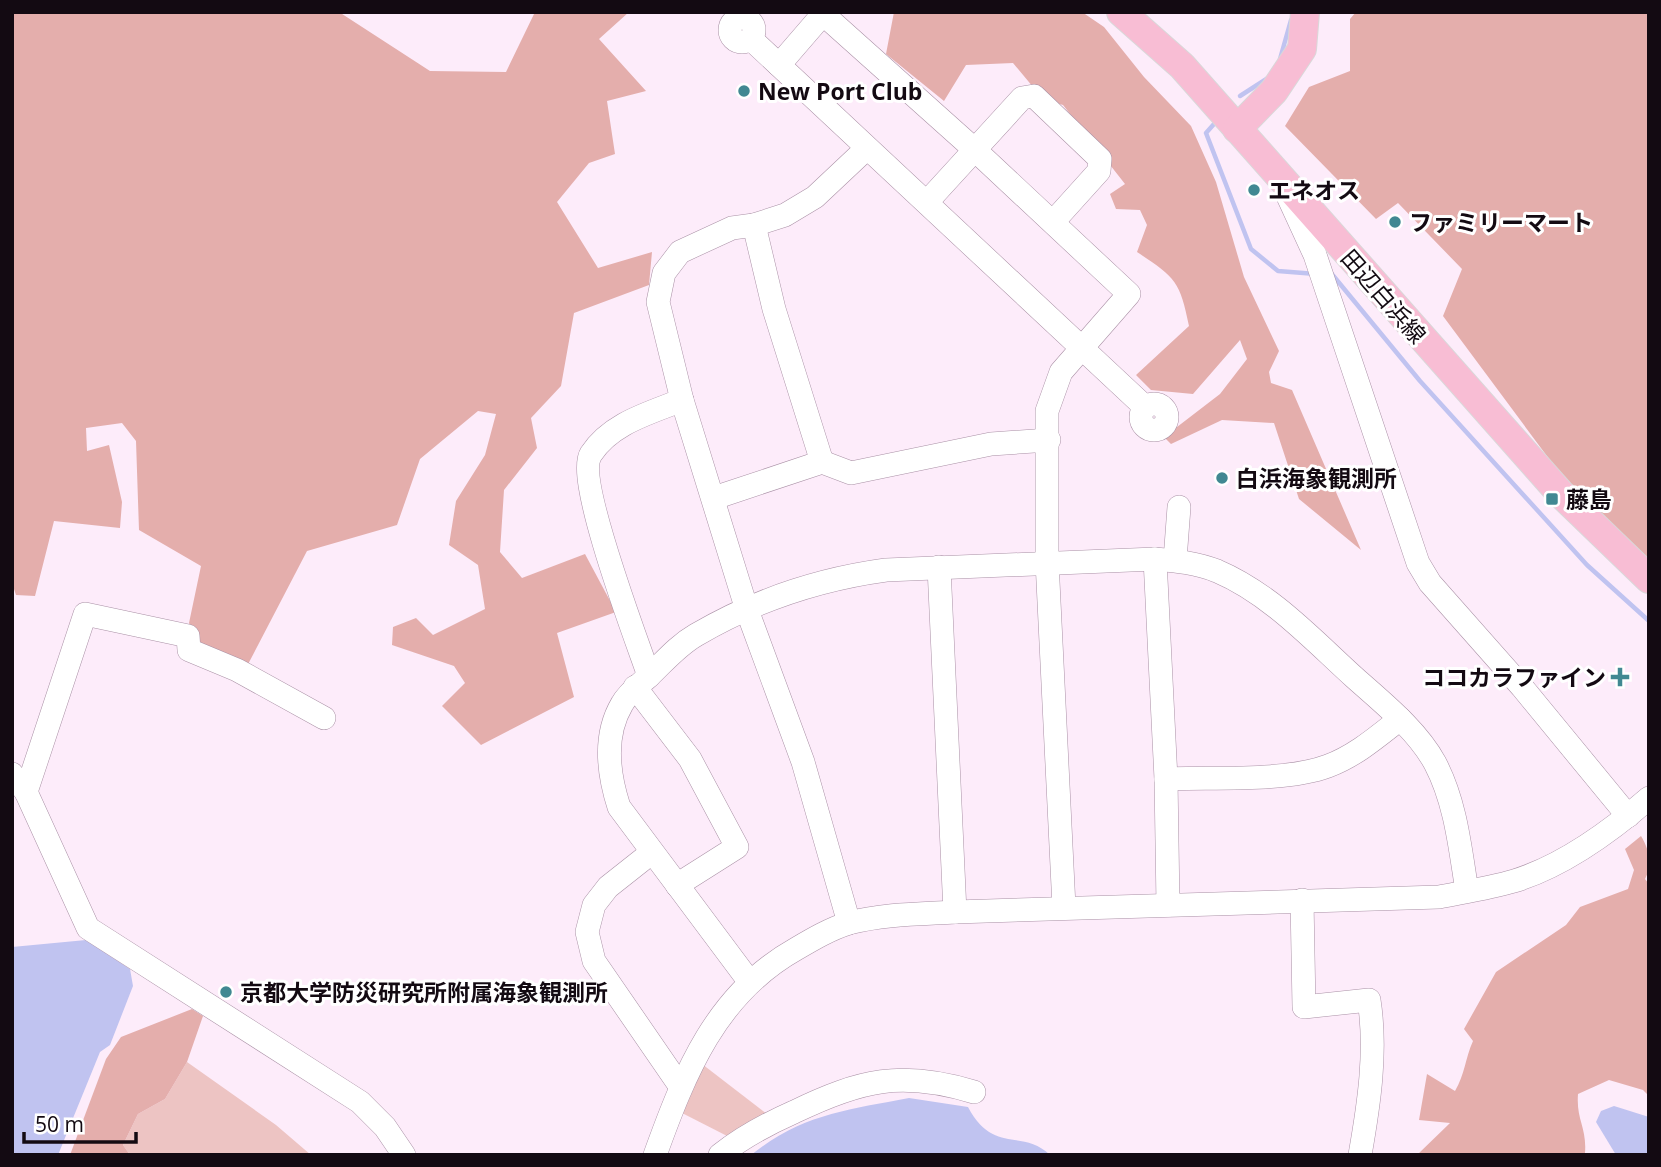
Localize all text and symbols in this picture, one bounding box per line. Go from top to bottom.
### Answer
place label: New Port Club [758,75,922,107]
marker: New Port Club [736,83,752,99]
place label: エネオス [1268,174,1360,206]
marker: エネオス [1246,182,1262,198]
place label: ファミリーマート [1409,206,1593,238]
marker: ファミリーマート [1387,214,1403,230]
street label: 田辺白浜線 [1334,242,1434,350]
place label: 白浜海象観測所 [1236,462,1397,494]
marker: 白浜海象観測所 [1214,470,1230,486]
place label: 藤島 [1566,483,1612,515]
marker: 藤島 [1544,491,1560,507]
place label: ココカラファイン [1422,661,1606,693]
marker: ココカラファイン [1612,669,1628,685]
place label: 京都大学防災研究所附属海象観測所 [240,976,608,1008]
marker: 京都大学防災研究所附属海象観測所 [218,984,234,1000]
scale bar [24,1100,136,1144]
text: 50 m [35,1110,84,1138]

